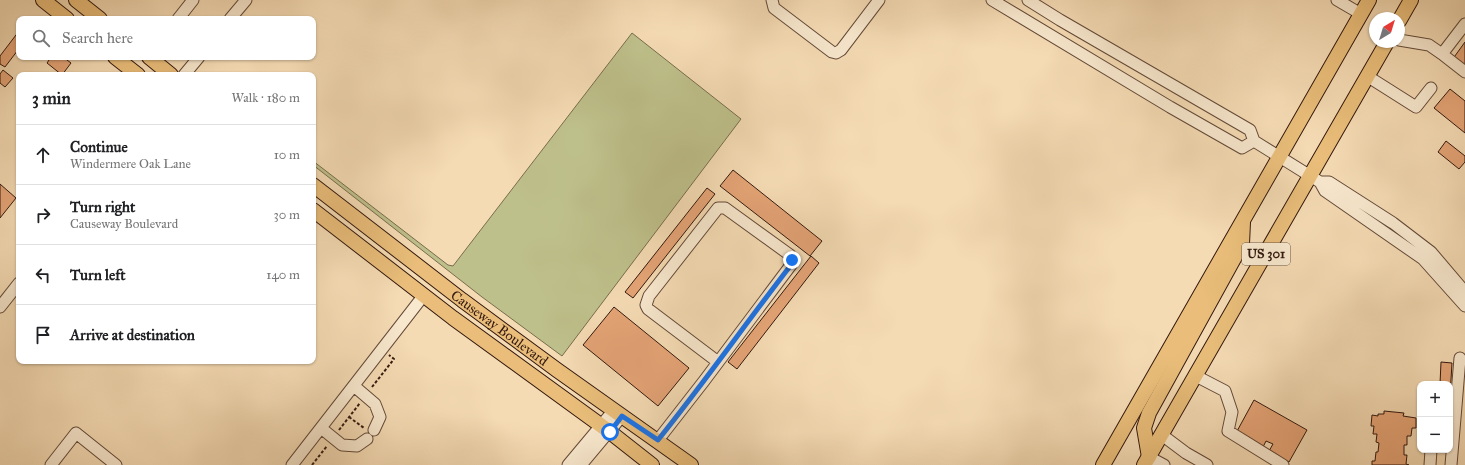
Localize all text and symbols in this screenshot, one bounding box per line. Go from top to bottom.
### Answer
north arrow [1369,12,1405,48]
search box [16,16,316,60]
icon: search [30,27,52,49]
text: Search here [62,29,133,47]
text: 3 min [32,88,71,109]
text: Walk · 180 m [231,90,300,106]
text: Continue [70,138,128,156]
icon: ahead [32,144,54,166]
text: 10 m [274,147,300,163]
text: Windermere Oak Lane [70,156,191,172]
text: Turn right [70,198,135,216]
icon: right [32,204,54,226]
text: 30 m [274,207,300,223]
text: Causeway Boulevard [70,216,178,232]
road number: US 301 [1242,243,1290,265]
route end [783,251,801,269]
icon: left [32,264,54,286]
text: Turn left [70,266,126,284]
text: 140 m [266,267,300,283]
street label: Causeway Boulevard [448,286,552,369]
icon: arrive [32,324,54,346]
text: Arrive at destination [70,326,195,344]
map controls [1417,381,1453,453]
button: + [1417,381,1453,417]
button: − [1417,417,1453,453]
route start [601,423,619,441]

